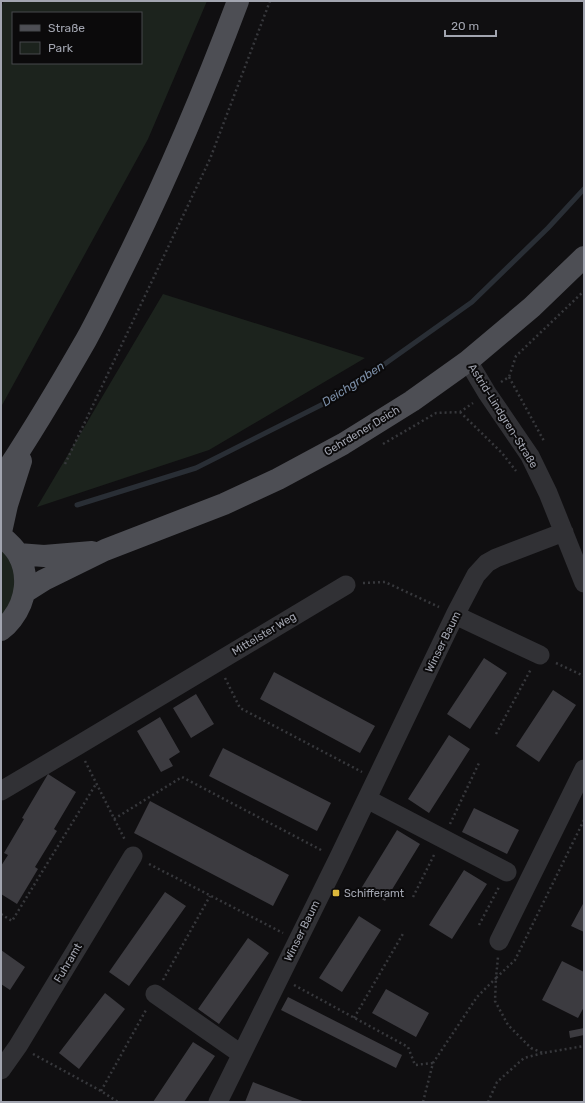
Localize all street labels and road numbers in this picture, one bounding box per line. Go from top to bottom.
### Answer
street label: Astrid-Lindgren-Straße [466,361,540,471]
street label: Gehrdener Deich [322,403,402,459]
street label: Winser Baum [423,609,463,675]
street label: Mittelster Weg [230,610,298,658]
street label: Winser Baum [282,898,322,964]
street label: Fuhramt [51,940,85,985]

